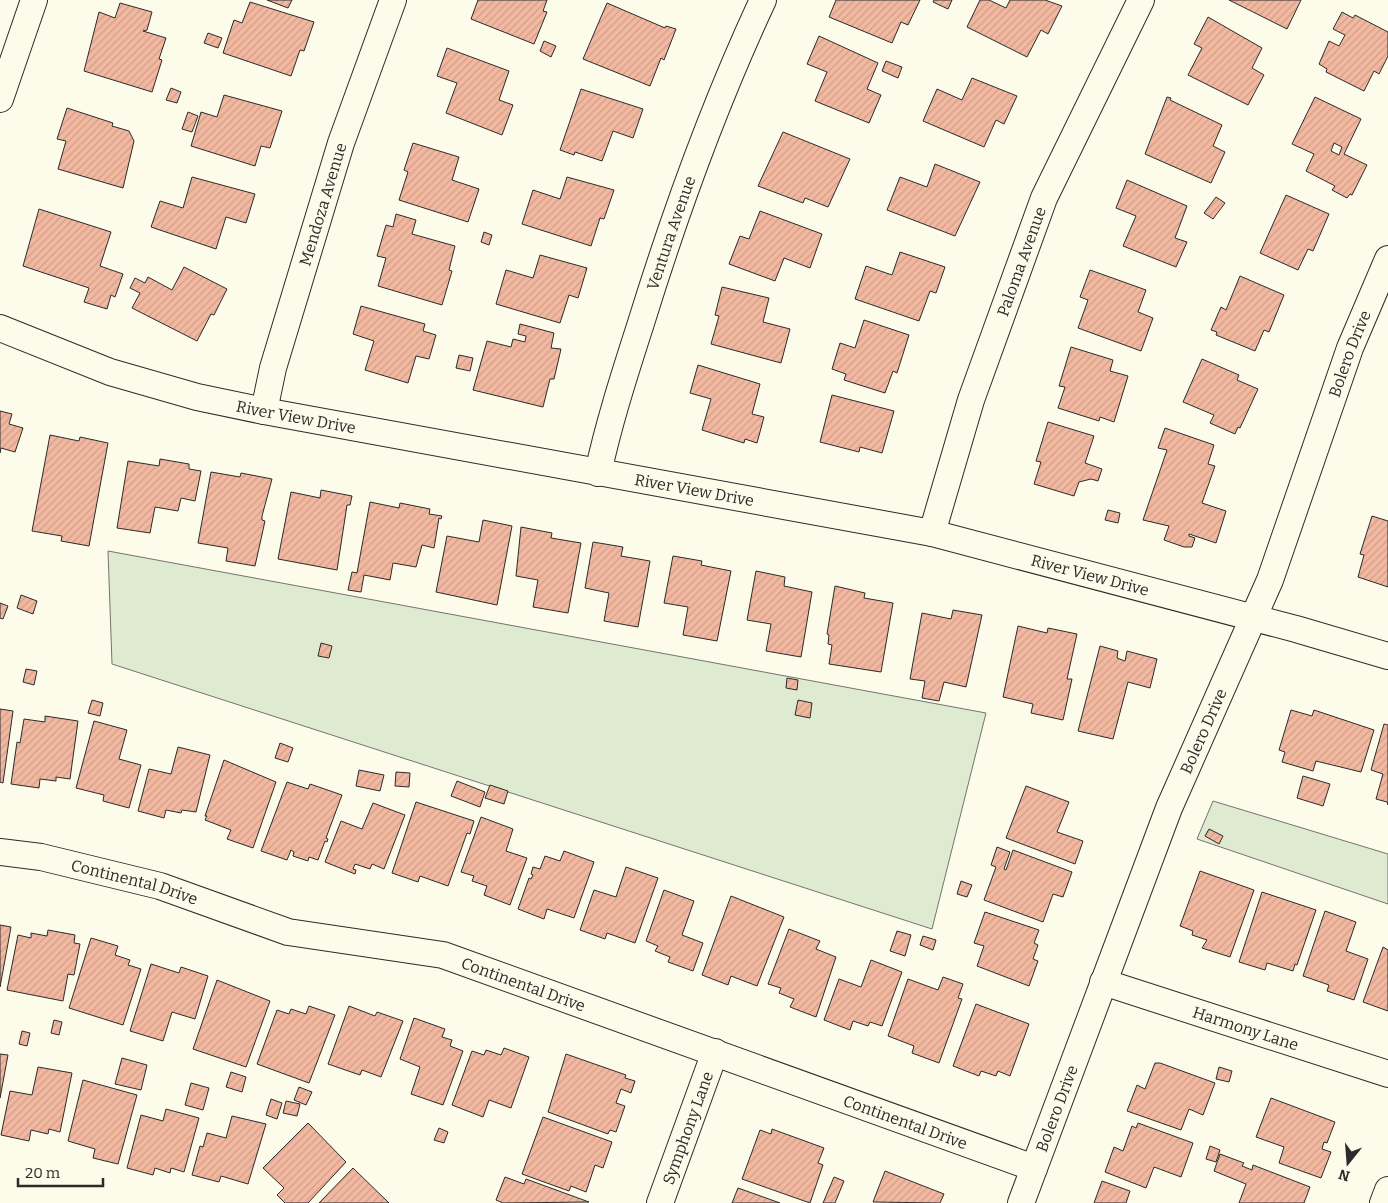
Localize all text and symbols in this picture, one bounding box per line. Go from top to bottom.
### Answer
street label: Mendoza Avenue [295,140,350,268]
street label: Ventura Avenue [643,173,699,292]
street label: Paloma Avenue [993,204,1050,319]
street label: Bolero Drive [1324,307,1374,400]
street label: River View Drive [235,396,357,437]
street label: River View Drive [633,469,756,510]
street label: River View Drive [1029,550,1151,599]
street label: Bolero Drive [1176,685,1230,777]
street label: Continental Drive [69,855,200,908]
street label: Continental Drive [459,953,588,1015]
street label: Harmony Lane [1190,1002,1301,1054]
street label: Bolero Drive [1032,1062,1081,1155]
street label: Symphony Lane [658,1069,717,1187]
street label: Continental Drive [841,1091,970,1153]
north arrow [1323,1138,1373,1188]
scale bar [18,1156,102,1188]
text: 20 m [25,1164,61,1182]
text: N [1337,1165,1352,1185]

